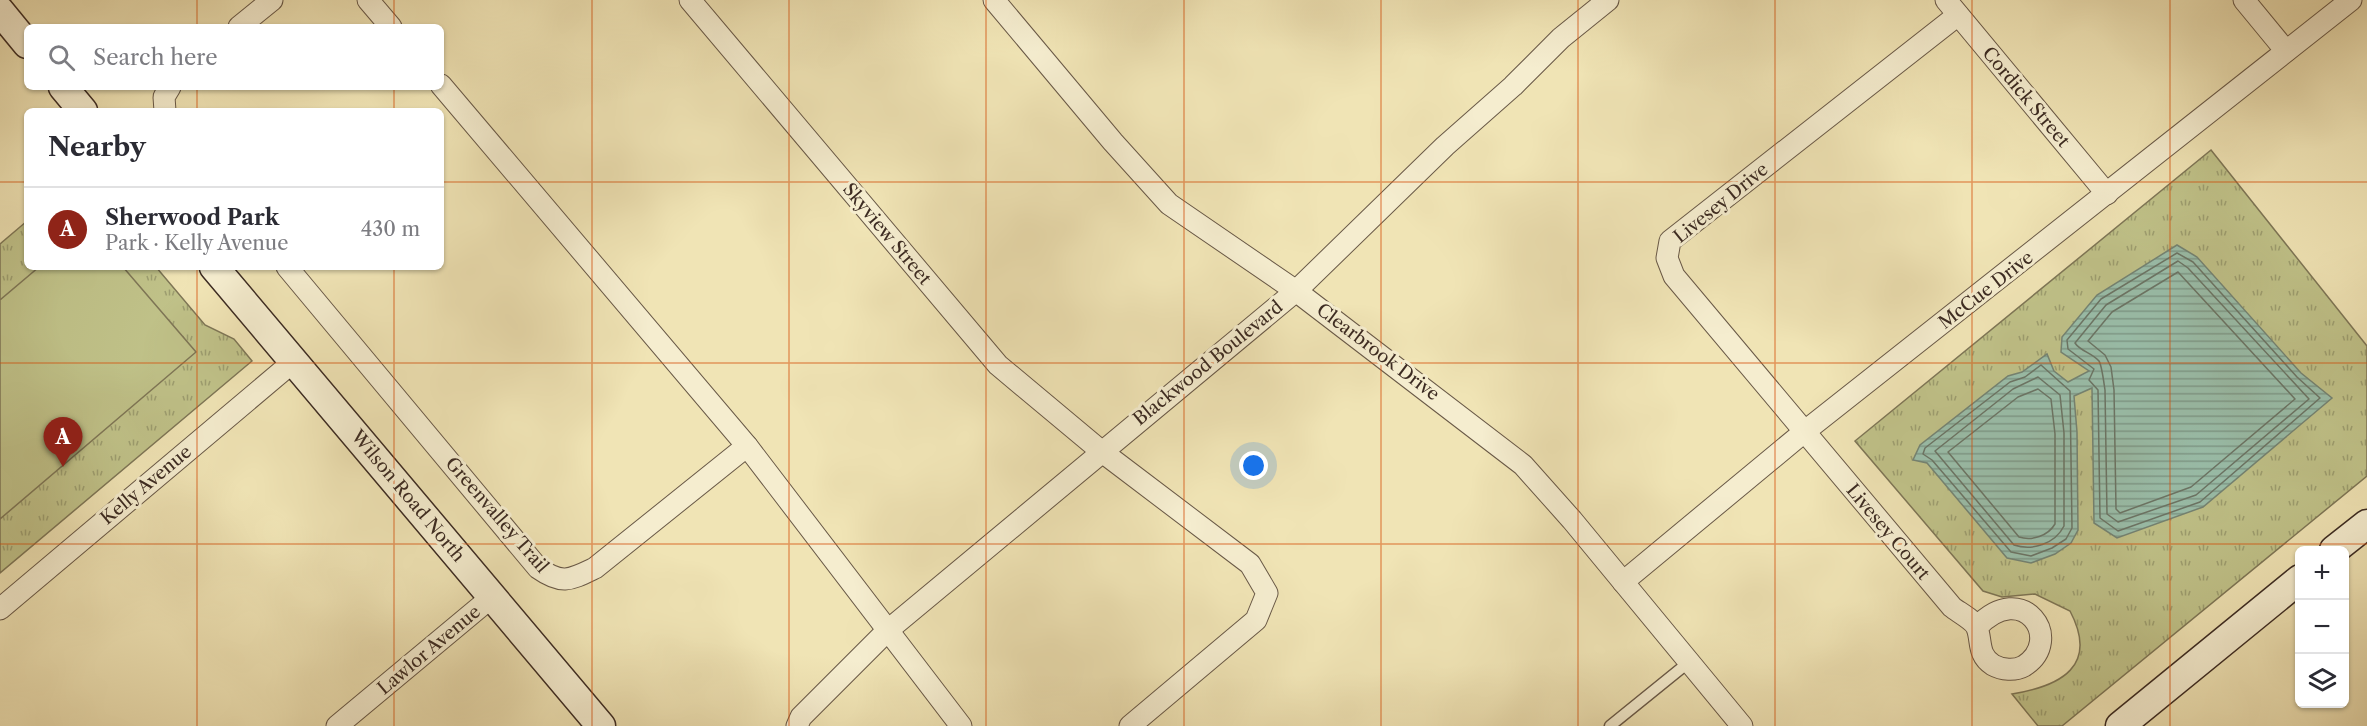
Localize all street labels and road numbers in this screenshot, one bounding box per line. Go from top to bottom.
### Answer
street label: Cordick Street [1978,42,2075,152]
street label: Livesey Drive [1669,158,1773,248]
street label: Skyview Street [838,179,936,290]
street label: McCue Drive [1934,246,2038,334]
street label: Blackwood Boulevard [1129,296,1287,430]
street label: Clearbrook Drive [1312,299,1444,405]
street label: Wilson Road North [346,425,470,566]
street label: Kelly Avenue [96,441,196,529]
street label: Greenvalley Trail [441,453,553,577]
street label: Livesey Court [1842,480,1935,585]
street label: Lawlor Avenue [373,601,485,699]

